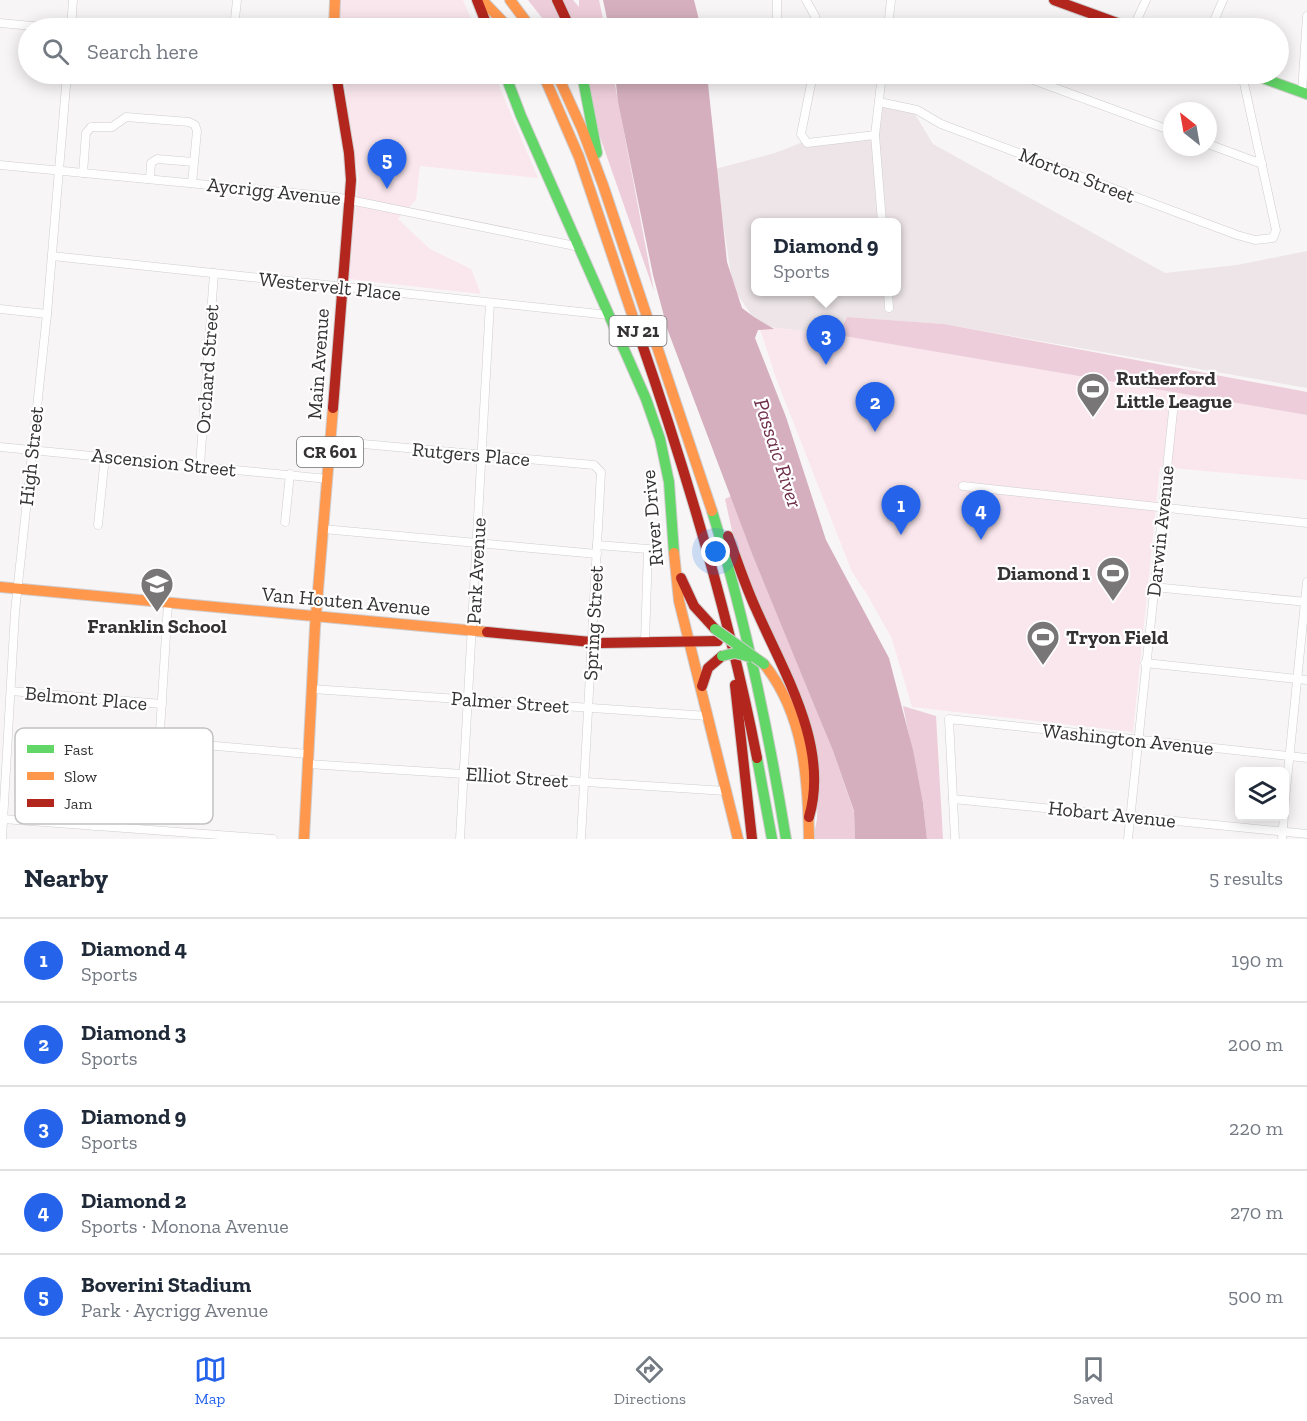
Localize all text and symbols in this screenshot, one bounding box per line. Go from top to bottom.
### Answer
search box [18,18,1289,84]
icon: search [39,35,72,68]
text: Search here [87,38,198,65]
north arrow [1163,102,1217,156]
pin: 5 [368,140,406,189]
street label: Morton Street [1016,142,1139,208]
street label: Aycrigg Avenue [206,172,342,210]
popup [751,218,901,296]
text: Diamond 9 [773,232,879,259]
text: Sports [773,259,830,283]
street label: Westervelt Place [258,267,402,305]
street label: Orchard Street [191,303,224,435]
street label: Main Avenue [302,308,334,420]
road number: NJ 21 [610,316,666,346]
pin: 3 [806,316,846,365]
place label: Rutherford Little League [1116,366,1232,413]
sports icon: Rutherford Little League [1075,371,1111,418]
pin: 2 [856,382,894,432]
water label: Passaic River [749,395,808,511]
street label: High Street [14,404,48,507]
road number: CR 601 [297,437,363,467]
street label: Rutgers Place [411,437,531,471]
street label: Ascension Street [91,442,238,482]
street label: Darwin Avenue [1141,464,1179,598]
street label: River Drive [636,469,668,567]
pin: 1 [882,486,920,535]
pin: 4 [962,490,1000,540]
street label: Park Avenue [461,517,491,625]
your location [701,537,730,566]
sports icon: Diamond 1 [1095,555,1131,602]
place label: Diamond 1 [997,561,1090,585]
street label: Spring Street [578,564,608,681]
school or university icon: Franklin School [139,566,175,613]
street label: Van Houten Avenue [260,582,431,620]
place label: Franklin School [87,614,227,638]
sports icon: Tryon Field [1025,619,1061,666]
place label: Tryon Field [1066,625,1169,649]
street label: Belmont Place [24,681,148,715]
street label: Palmer Street [450,686,570,718]
street label: Washington Avenue [1041,718,1215,760]
legend [15,728,213,824]
text: Fast [64,740,93,759]
street label: Elliot Street [465,761,570,793]
text: Slow [64,767,98,786]
map controls [1235,767,1289,821]
button: layers [1235,767,1289,821]
text: Jam [64,794,93,813]
street label: Hobart Avenue [1047,795,1177,833]
text: Nearby [24,862,108,894]
text: 5 results [1209,866,1283,890]
text: Diamond 4 [81,935,187,962]
text: 1 [39,948,48,972]
text: 190 m [1231,948,1283,972]
text: Sports [81,962,138,986]
text: Diamond 3 [81,1019,186,1046]
text: 2 [38,1032,49,1056]
text: 200 m [1228,1032,1283,1056]
text: Sports [81,1046,138,1070]
text: Diamond 9 [81,1103,186,1130]
text: 3 [38,1116,49,1140]
text: 220 m [1229,1116,1283,1140]
text: Sports [81,1130,138,1154]
text: Diamond 2 [81,1187,186,1214]
text: 4 [38,1200,49,1224]
text: 270 m [1230,1200,1283,1224]
text: Sports · Monona Avenue [81,1214,289,1238]
text: Boverini Stadium [81,1271,251,1298]
text: 5 [38,1284,49,1308]
text: 500 m [1228,1284,1283,1308]
text: Park · Aycrigg Avenue [81,1298,268,1322]
tab: Map [194,1353,227,1408]
tab: Directions [614,1353,686,1408]
tab: Saved [1073,1353,1113,1408]

